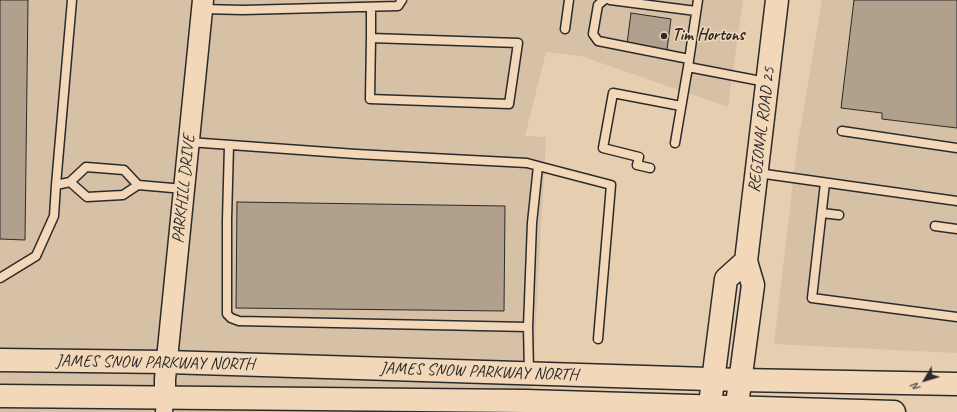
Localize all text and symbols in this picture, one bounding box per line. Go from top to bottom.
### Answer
place label: Tim Hortons [672,26,744,46]
marker: Tim Hortons [659,31,669,41]
street label: REGIONAL ROAD 25 [744,66,780,194]
street label: PARKHILL DRIVE [168,134,200,244]
street label: JAMES SNOW PARKWAY NORTH [56,351,254,375]
street label: JAMES SNOW PARKWAY NORTH [380,358,578,386]
north arrow [905,360,945,400]
text: N [908,380,923,394]

